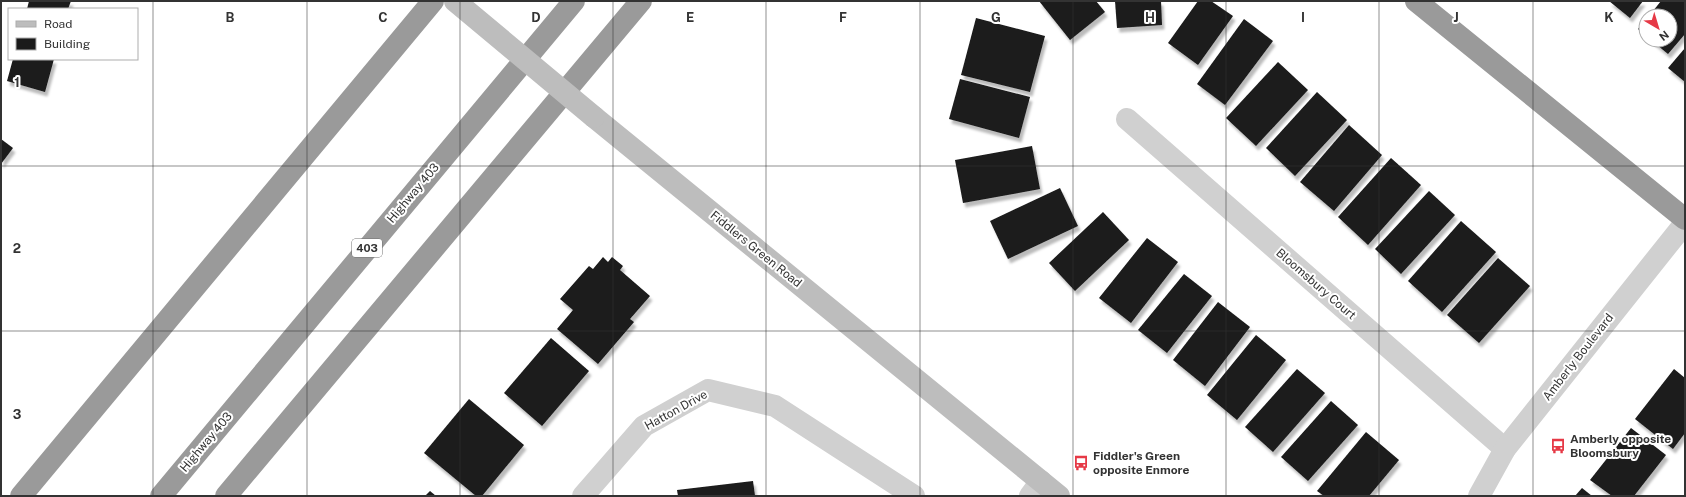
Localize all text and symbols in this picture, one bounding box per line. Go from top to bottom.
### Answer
legend [8,8,138,60]
north arrow [1638,8,1678,48]
text: B [226,10,235,25]
text: C [378,10,388,25]
text: D [531,10,541,25]
text: E [686,10,694,25]
text: F [839,10,847,25]
text: G [991,10,1001,25]
text: H [1145,10,1155,25]
text: I [1301,10,1305,25]
text: J [1453,10,1459,25]
text: K [1604,10,1614,25]
text: Road [44,17,72,31]
text: N [1657,29,1671,43]
text: Building [44,37,90,51]
text: 1 [14,75,20,90]
street label: Highway 403 [384,160,442,226]
street label: Fiddlers Green Road [707,208,805,290]
road number: 403 [352,239,382,257]
text: 2 [13,241,21,256]
street label: Bloomsbury Court [1273,246,1359,323]
street label: Amberly Boulevard [1540,311,1616,403]
street label: Hatton Drive [642,387,710,433]
text: 3 [13,407,22,422]
street label: Highway 403 [177,409,235,475]
place label: Amberly opposite Bloomsbury [1570,432,1671,460]
bus stop icon: Amberly opposite Bloomsbury [1549,437,1567,455]
place label: Fiddler's Green opposite Enmore [1093,449,1190,477]
bus stop icon: Fiddler's Green opposite Enmore [1072,454,1090,472]

